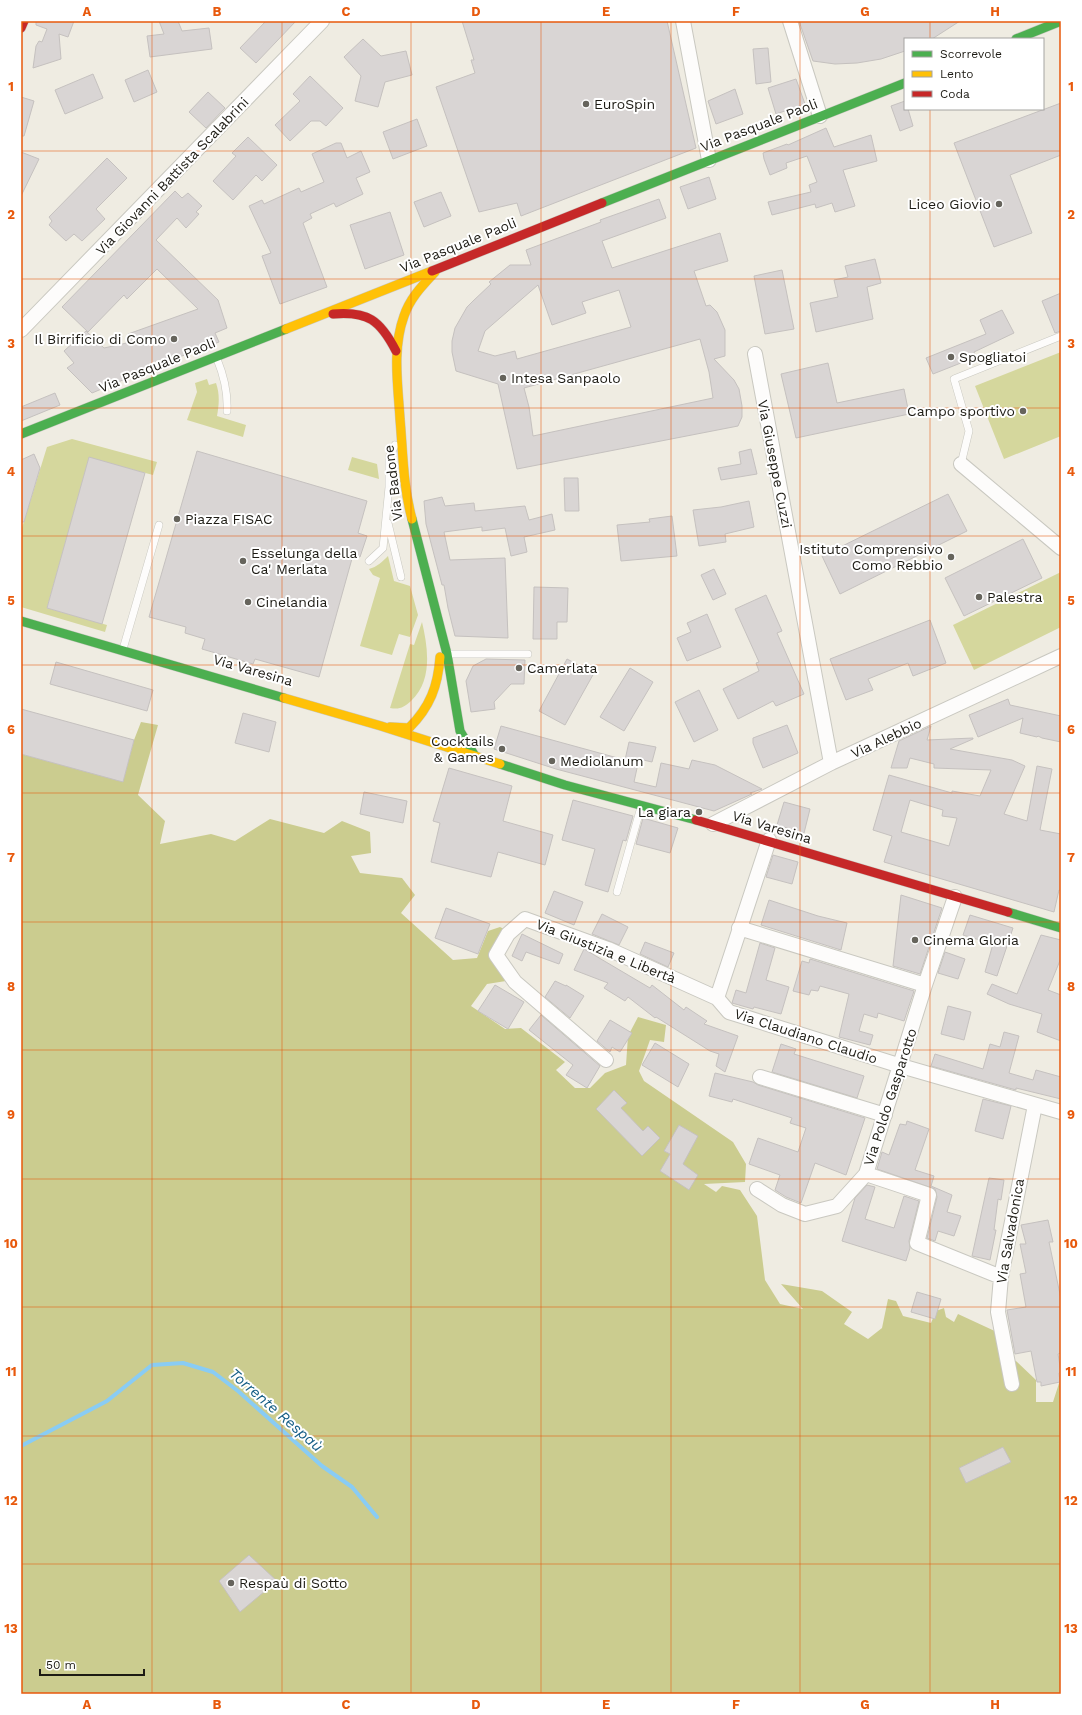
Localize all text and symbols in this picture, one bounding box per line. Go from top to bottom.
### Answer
text: A [83,4,92,19]
text: B [213,4,222,19]
text: C [342,4,351,19]
text: D [471,4,481,19]
text: E [602,4,610,19]
text: F [732,4,740,19]
text: G [860,4,870,19]
text: H [990,4,1000,19]
legend [904,38,1044,110]
text: Scorrevole [940,47,1002,61]
text: Lento [940,67,974,81]
text: 1 [8,79,14,94]
text: 1 [1068,79,1074,94]
text: Coda [940,87,970,101]
street label: Via Giovanni Battista Scalabrini [92,94,252,258]
street label: Via Pasquale Paoli [698,95,820,155]
place label: EuroSpin [594,96,655,112]
marker: EuroSpin [581,99,591,109]
place label: Liceo Giovio [908,196,991,212]
marker: Liceo Giovio [994,199,1004,209]
text: 2 [7,207,15,222]
text: 2 [1067,207,1075,222]
street label: Via Pasquale Paoli [397,214,519,276]
place label: Il Birrificio di Como [34,331,166,347]
street label: Via Pasquale Paoli [96,334,218,396]
marker: Il Birrificio di Como [169,334,179,344]
text: 3 [7,336,15,351]
text: 3 [1067,336,1075,351]
place label: Spogliatoi [959,349,1026,365]
marker: Spogliatoi [946,352,956,362]
place label: Intesa Sanpaolo [511,370,621,386]
marker: Intesa Sanpaolo [498,373,508,383]
street label: Via Giuseppe Cuzzi [755,398,795,530]
place label: Campo sportivo [907,403,1015,419]
marker: Campo sportivo [1018,406,1028,416]
street label: Via Badone [380,444,406,522]
text: 4 [7,464,16,479]
text: 4 [1067,464,1076,479]
place label: Piazza FISAC [185,511,273,527]
marker: Piazza FISAC [172,514,182,524]
place label: Istituto Comprensivo Como Rebbio [799,541,943,573]
place label: Esselunga della Ca' Merlata [251,545,358,577]
marker: Istituto Comprensivo Como Rebbio [946,552,956,562]
marker: Esselunga della Ca' Merlata [238,556,248,566]
place label: Palestra [987,589,1043,605]
marker: Palestra [974,592,984,602]
text: 5 [7,593,15,608]
text: 5 [1067,593,1075,608]
place label: Cinelandia [256,594,327,610]
marker: Cinelandia [243,597,253,607]
street label: Via Varesina [211,651,295,689]
place label: Camerlata [527,660,597,676]
marker: Camerlata [514,663,524,673]
street label: Via Alebbio [848,715,924,761]
text: 6 [7,722,15,737]
text: 6 [1067,722,1075,737]
place label: Cocktails & Games [431,733,494,765]
marker: Cocktails & Games [497,744,507,754]
place label: Mediolanum [560,753,644,769]
marker: Mediolanum [547,756,557,766]
place label: La giara [638,804,691,820]
marker: La giara [694,807,704,817]
street label: Via Varesina [730,807,814,847]
text: 7 [7,850,15,865]
text: 7 [1067,850,1075,865]
street label: Via Giustizia e Libertà [534,916,678,986]
place label: Cinema Gloria [923,932,1019,948]
marker: Cinema Gloria [910,935,920,945]
text: 8 [7,979,15,994]
text: 8 [1067,979,1075,994]
street label: Via Claudiano Claudio [733,1005,879,1067]
street label: Via Poldo Gasparotto [860,1026,920,1168]
text: 9 [7,1107,15,1122]
text: 9 [1067,1107,1075,1122]
street label: Via Salvadonica [993,1177,1027,1285]
text: 10 [4,1236,18,1251]
text: 10 [1064,1236,1078,1251]
text: 11 [5,1364,17,1379]
text: 11 [1065,1364,1077,1379]
water label: Torrente Respaù [226,1365,326,1456]
text: 12 [4,1493,18,1508]
text: 12 [1064,1493,1078,1508]
place label: Respaù di Sotto [239,1575,347,1591]
marker: Respaù di Sotto [226,1578,236,1588]
text: 13 [4,1621,18,1636]
text: 13 [1064,1621,1078,1636]
scale bar [40,1651,144,1677]
text: 50 m [46,1658,76,1672]
text: A [83,1697,92,1712]
text: B [213,1697,222,1712]
text: C [342,1697,351,1712]
text: D [471,1697,481,1712]
text: E [602,1697,610,1712]
text: F [732,1697,740,1712]
text: G [860,1697,870,1712]
text: H [990,1697,1000,1712]

